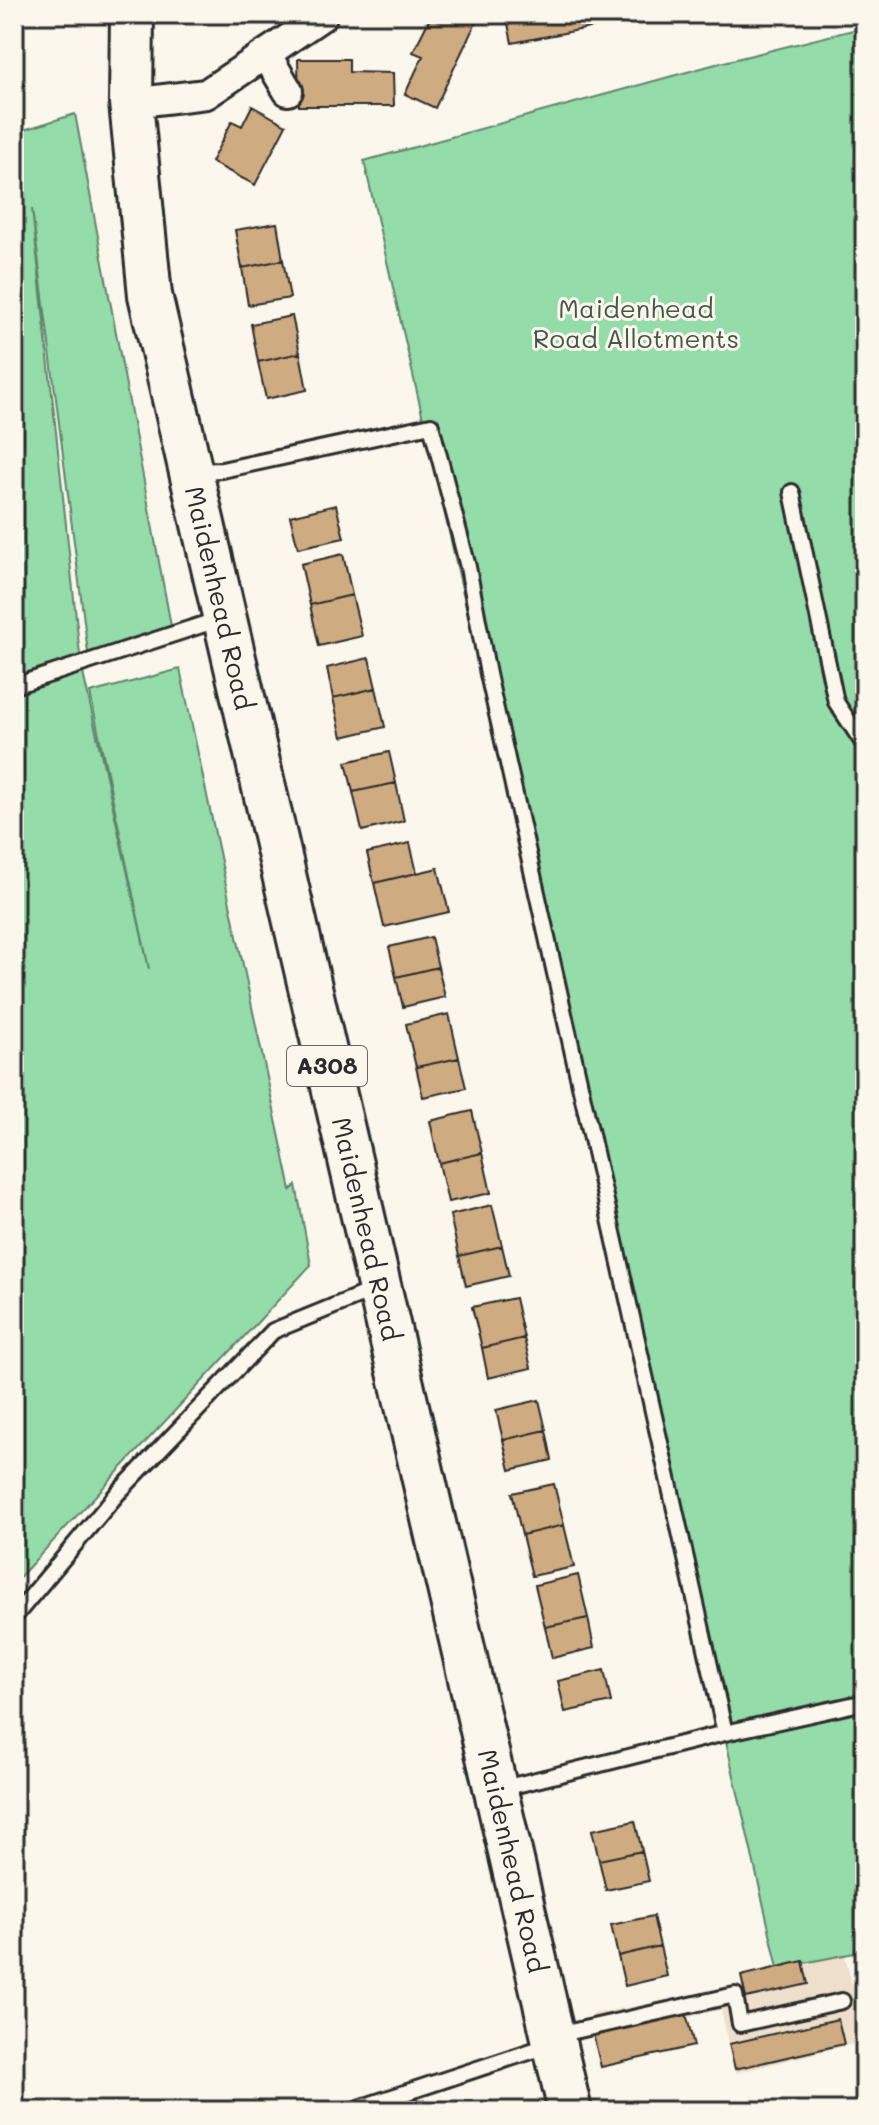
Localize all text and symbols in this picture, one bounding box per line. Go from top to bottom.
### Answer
park label: Maidenhead Road Allotments [533,291,739,355]
street label: Maidenhead Road [178,483,262,713]
road number: A308 [287,1046,367,1086]
street label: Maidenhead Road [325,1114,409,1344]
street label: Maidenhead Road [471,1746,555,1976]

